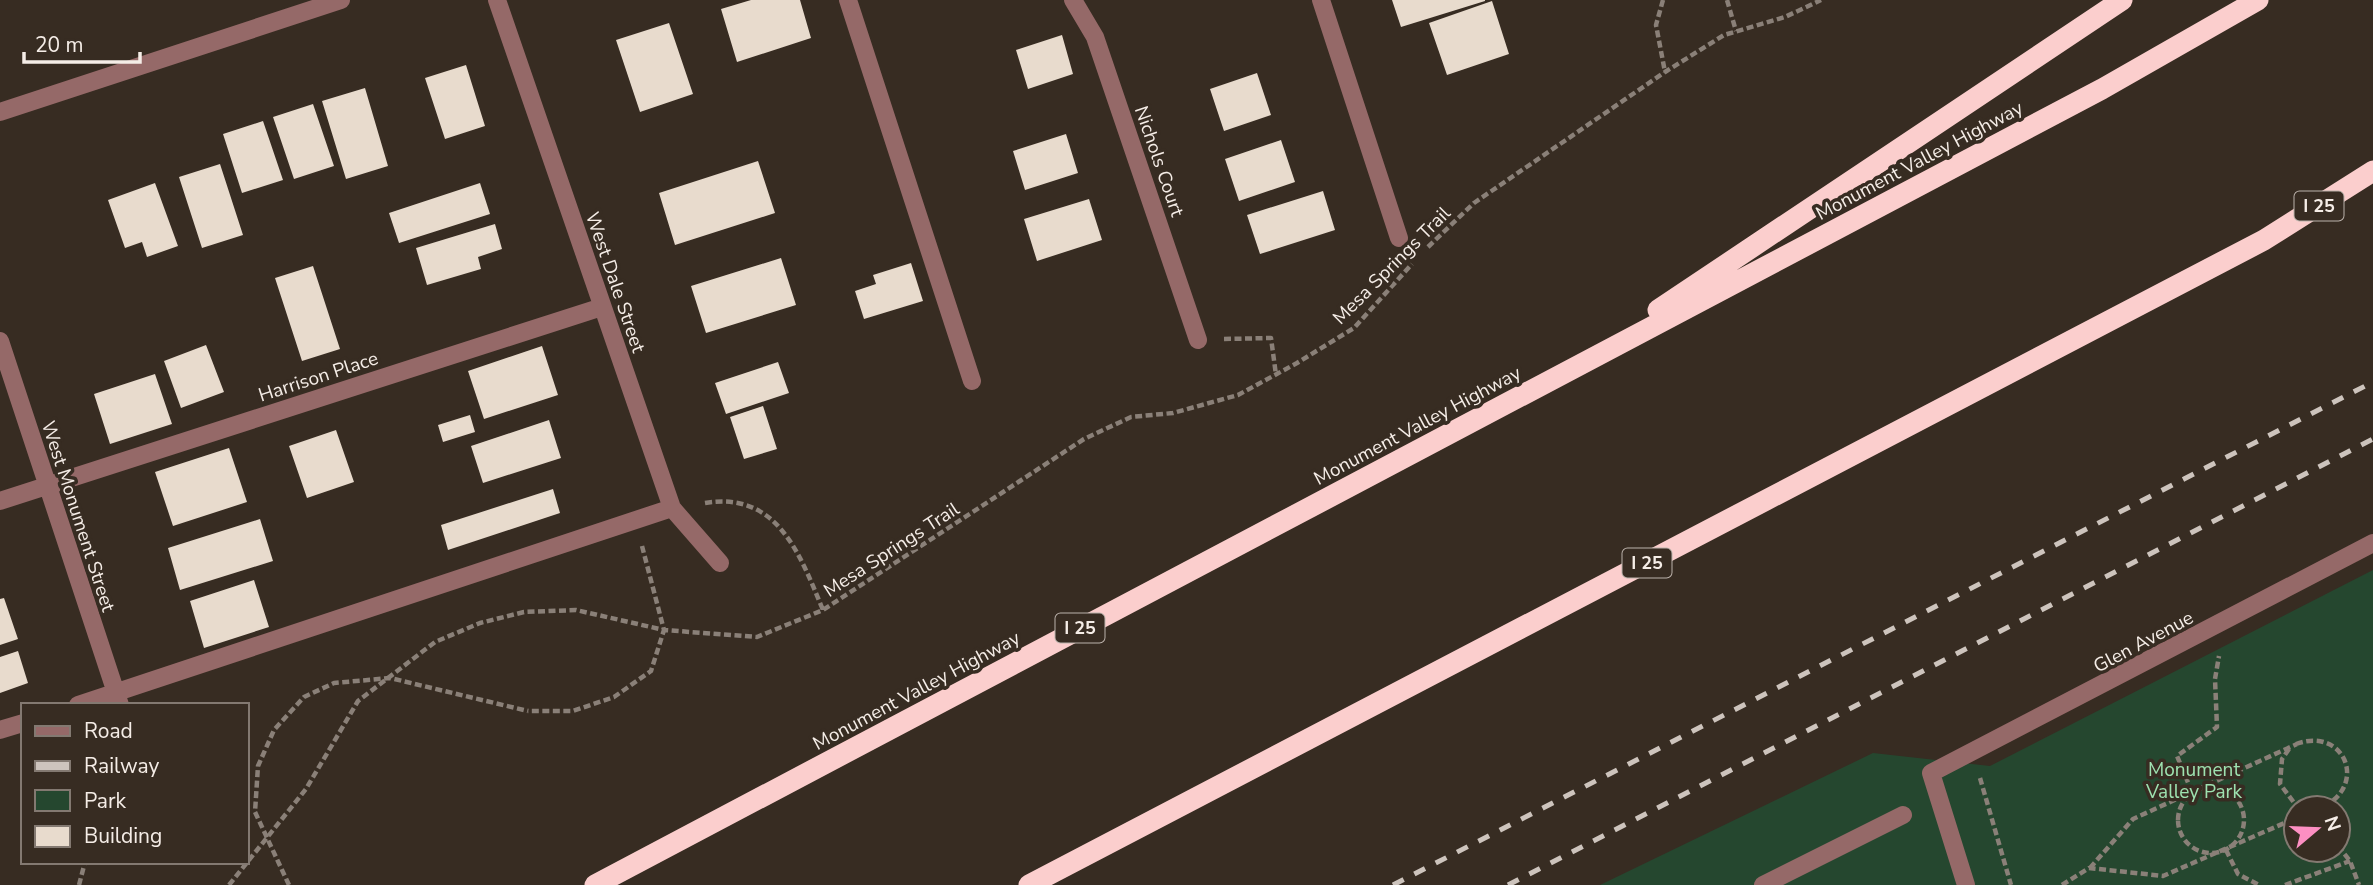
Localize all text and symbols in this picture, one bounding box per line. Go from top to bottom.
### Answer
scale bar [24,21,140,65]
text: 20 m [35,31,84,59]
street label: Monument Valley Highway [1811,95,2028,227]
street label: Nichols Court [1128,102,1190,220]
road number: I 25 [2294,191,2344,220]
street label: Mesa Springs Trail [1327,201,1457,330]
street label: West Dale Street [579,209,651,356]
street label: Harrison Place [255,345,381,409]
street label: Monument Valley Highway [1309,360,1526,492]
street label: West Monument Street [35,418,121,615]
street label: Mesa Springs Trail [819,496,965,604]
road number: I 25 [1622,548,1672,578]
street label: Glen Avenue [2089,605,2198,679]
road number: I 25 [1056,614,1104,642]
street label: Monument Valley Highway [808,625,1025,757]
legend [21,703,248,864]
text: Road [84,717,133,745]
text: Railway [84,752,159,780]
park label: Monument Valley Park [2145,757,2242,805]
text: Park [84,787,126,815]
north arrow [2282,794,2352,864]
text: N [2318,813,2347,835]
text: Building [84,822,162,850]

